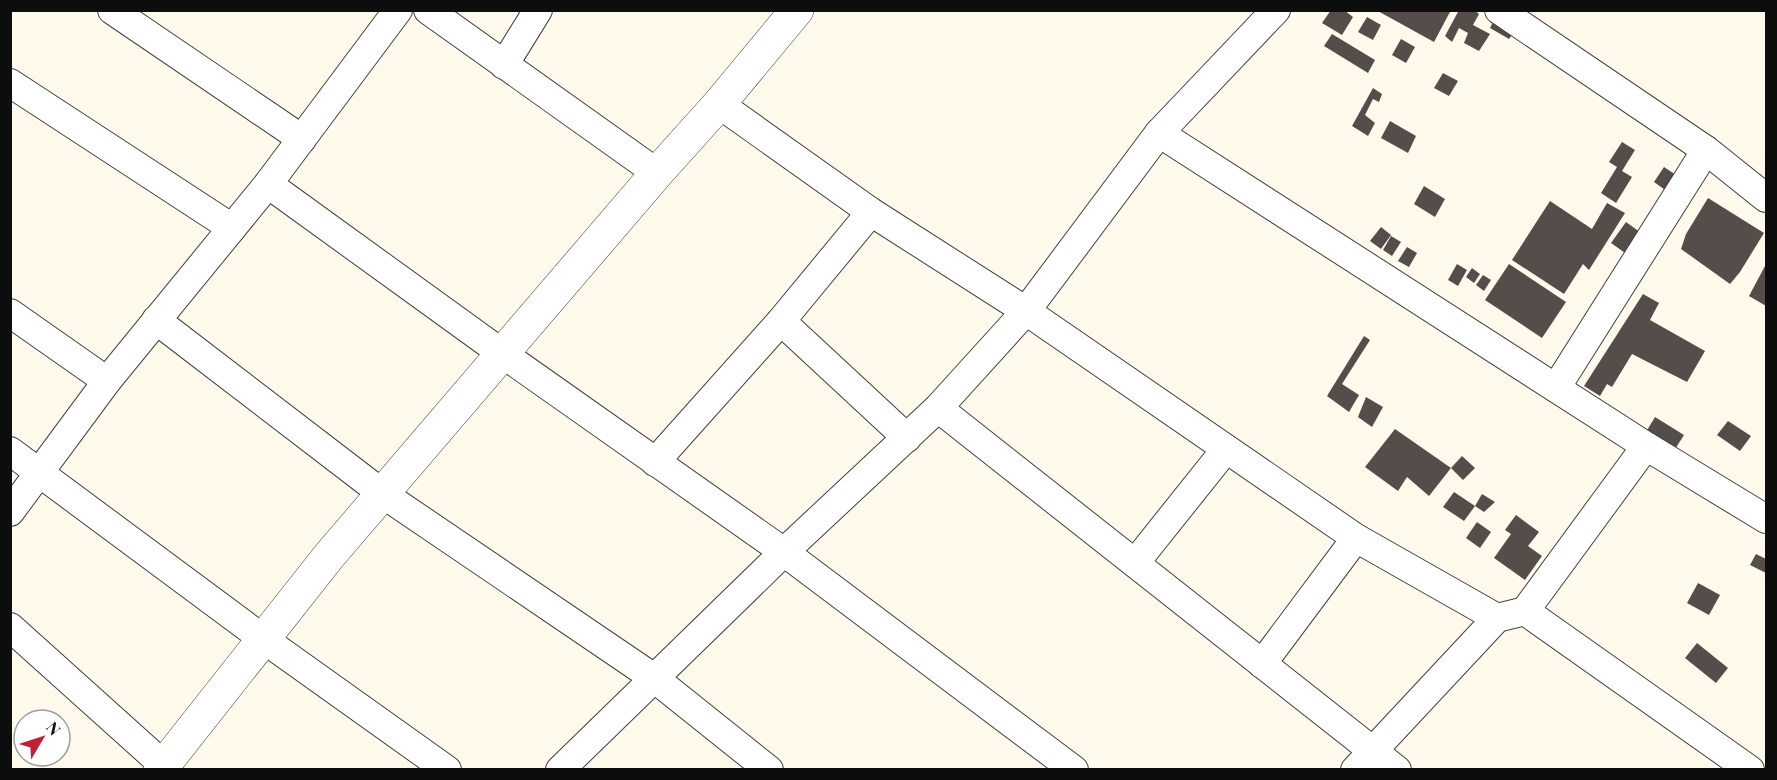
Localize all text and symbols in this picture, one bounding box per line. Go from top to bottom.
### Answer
north arrow [12,708,72,768]
text: N [42,717,66,740]

